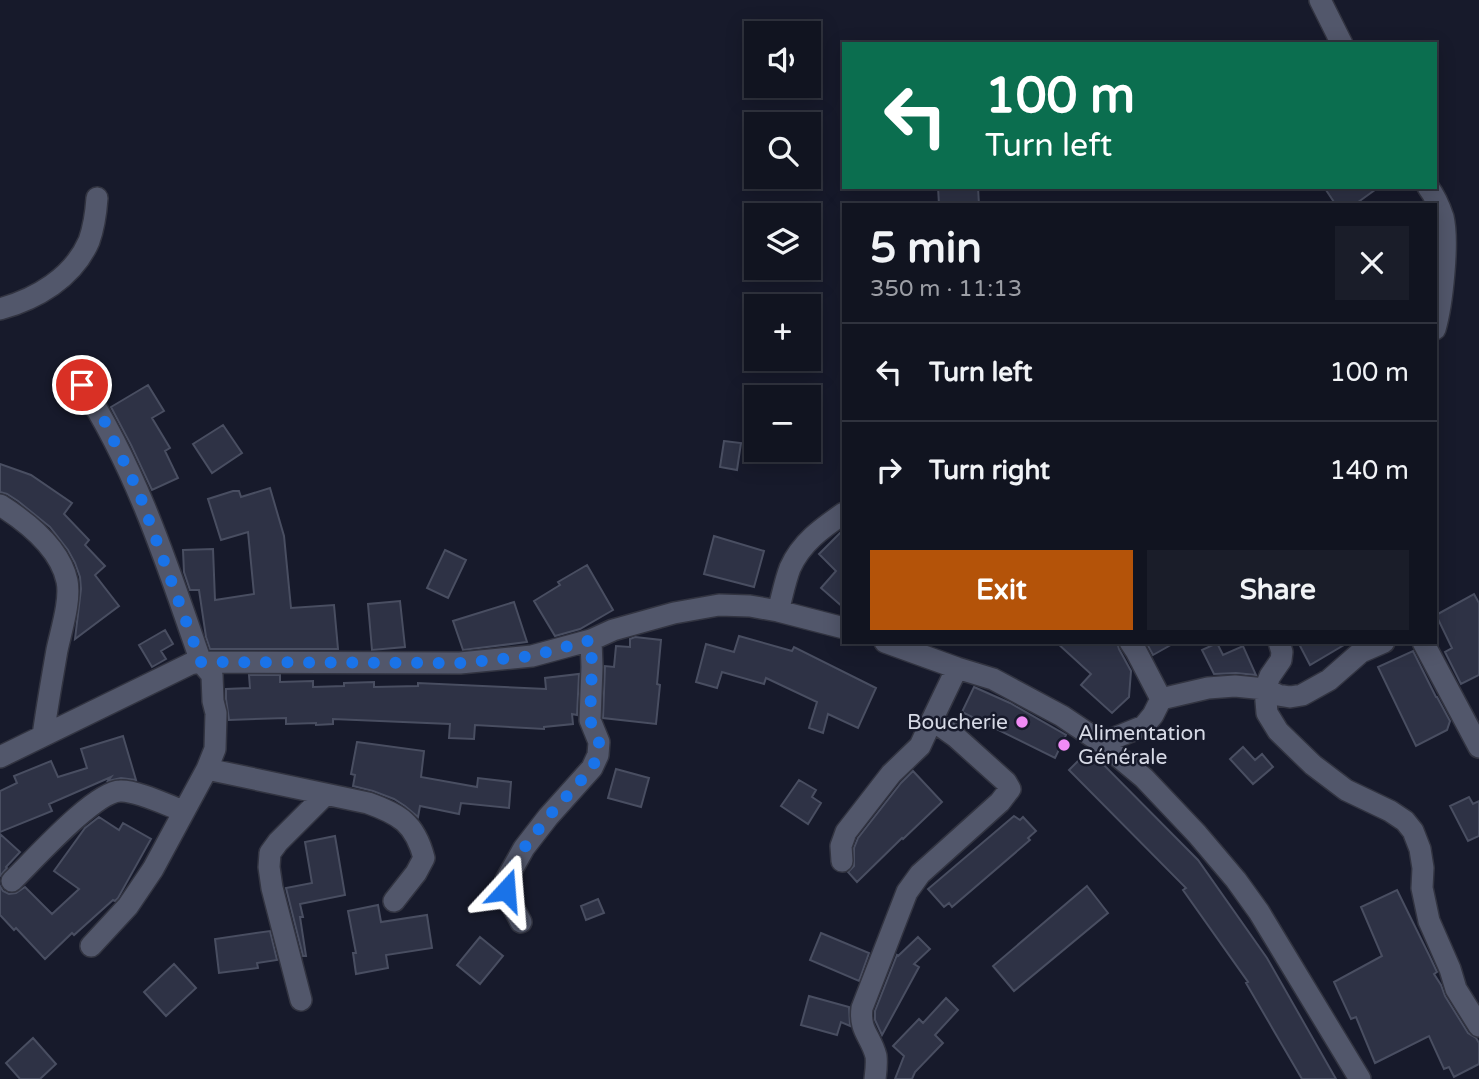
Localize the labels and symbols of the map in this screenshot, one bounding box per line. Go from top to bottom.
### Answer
pin [52,355,112,415]
place label: Boucherie [907,710,1008,735]
marker: Boucherie [1014,714,1030,730]
place label: Alimentation Générale [1078,721,1206,770]
marker: Alimentation Générale [1056,737,1072,753]
position arrow [469,853,543,927]

